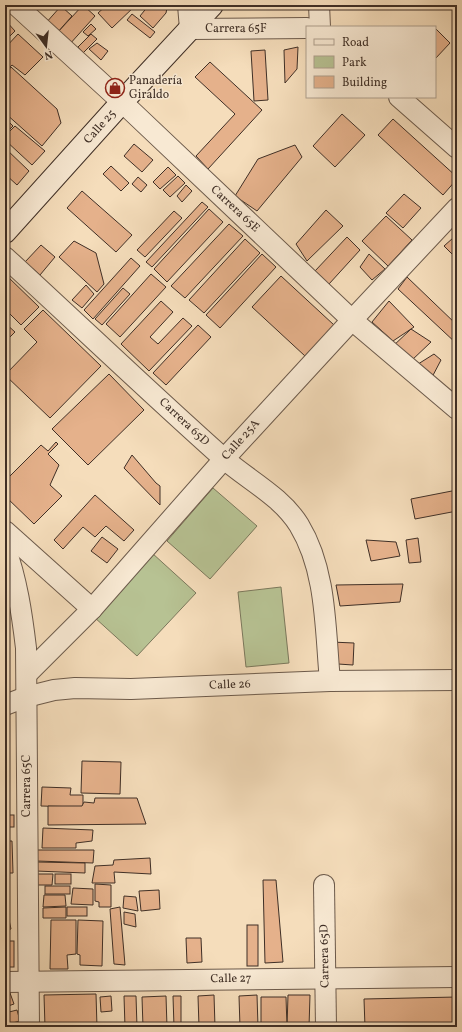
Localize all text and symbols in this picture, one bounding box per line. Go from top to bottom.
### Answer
street label: Carrera 65F [205,21,267,37]
north arrow [26,26,66,66]
legend [306,26,436,98]
text: Road [342,35,369,51]
text: N [42,46,54,62]
text: Park [342,55,367,71]
place label: Panadería Giraldo [129,73,182,103]
text: Building [342,75,387,91]
shop icon: Panadería Giraldo [104,77,126,99]
street label: Calle 25 [80,106,120,148]
street label: Carrera 65E [207,182,263,236]
street label: Carrera 65D [155,394,213,450]
street label: Calle 25A [218,416,264,464]
street label: Calle 26 [209,676,251,694]
street label: Carrera 65C [19,755,35,817]
street label: Carrera 65D [316,924,334,988]
street label: Calle 27 [210,971,252,987]

